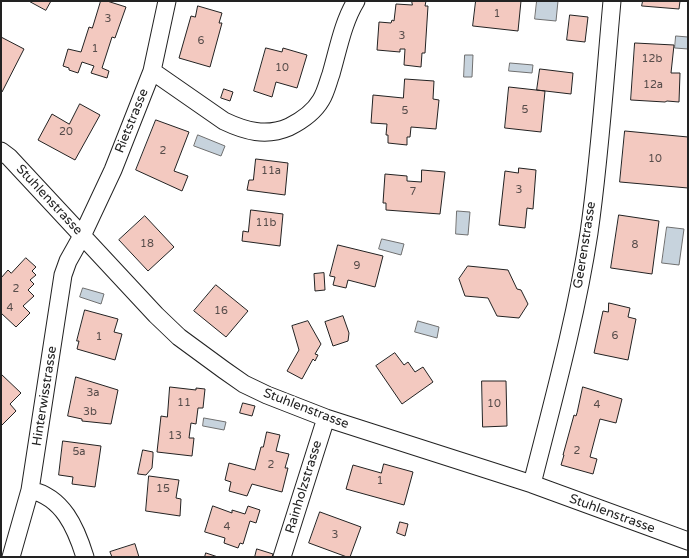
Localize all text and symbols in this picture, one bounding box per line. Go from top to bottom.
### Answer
house number: 1 [494,7,500,21]
house number: 3 [105,12,111,26]
house number: 3 [399,29,405,43]
house number: 6 [198,34,204,48]
house number: 1 [92,42,98,56]
house number: 12b [642,52,662,66]
house number: 10 [275,61,289,75]
house number: 12a [643,78,663,92]
street label: Rietstrasse [112,87,152,155]
house number: 5 [522,103,528,117]
house number: 5 [402,104,408,118]
house number: 20 [59,125,73,139]
house number: 2 [160,144,166,158]
house number: 10 [648,152,662,166]
street label: Stuhlenstrasse [12,162,86,238]
house number: 11a [261,164,281,178]
house number: 3 [516,183,522,197]
house number: 7 [410,185,416,199]
street label: Geerenstrasse [570,200,600,290]
house number: 11b [256,216,276,230]
house number: 18 [140,237,154,251]
house number: 8 [632,238,638,252]
house number: 9 [354,259,360,273]
house number: 2 [13,282,19,296]
house number: 4 [7,301,13,315]
house number: 16 [214,304,228,318]
house number: 6 [612,329,618,343]
house number: 1 [96,330,102,344]
street label: Hinterwisstrasse [29,345,61,447]
house number: 3a [86,386,100,400]
street label: Stuhlenstrasse [261,386,351,432]
house number: 11 [177,396,191,410]
house number: 10 [487,397,501,411]
house number: 4 [594,398,600,412]
house number: 3b [83,405,97,419]
house number: 13 [168,429,182,443]
street label: Rainholzstrasse [282,439,326,535]
house number: 2 [574,444,580,458]
house number: 5a [72,445,86,459]
house number: 2 [268,458,274,472]
house number: 1 [377,474,383,488]
house number: 15 [156,482,170,496]
street label: Stuhlenstrasse [567,491,657,537]
house number: 4 [224,520,230,534]
house number: 3 [332,528,338,542]

